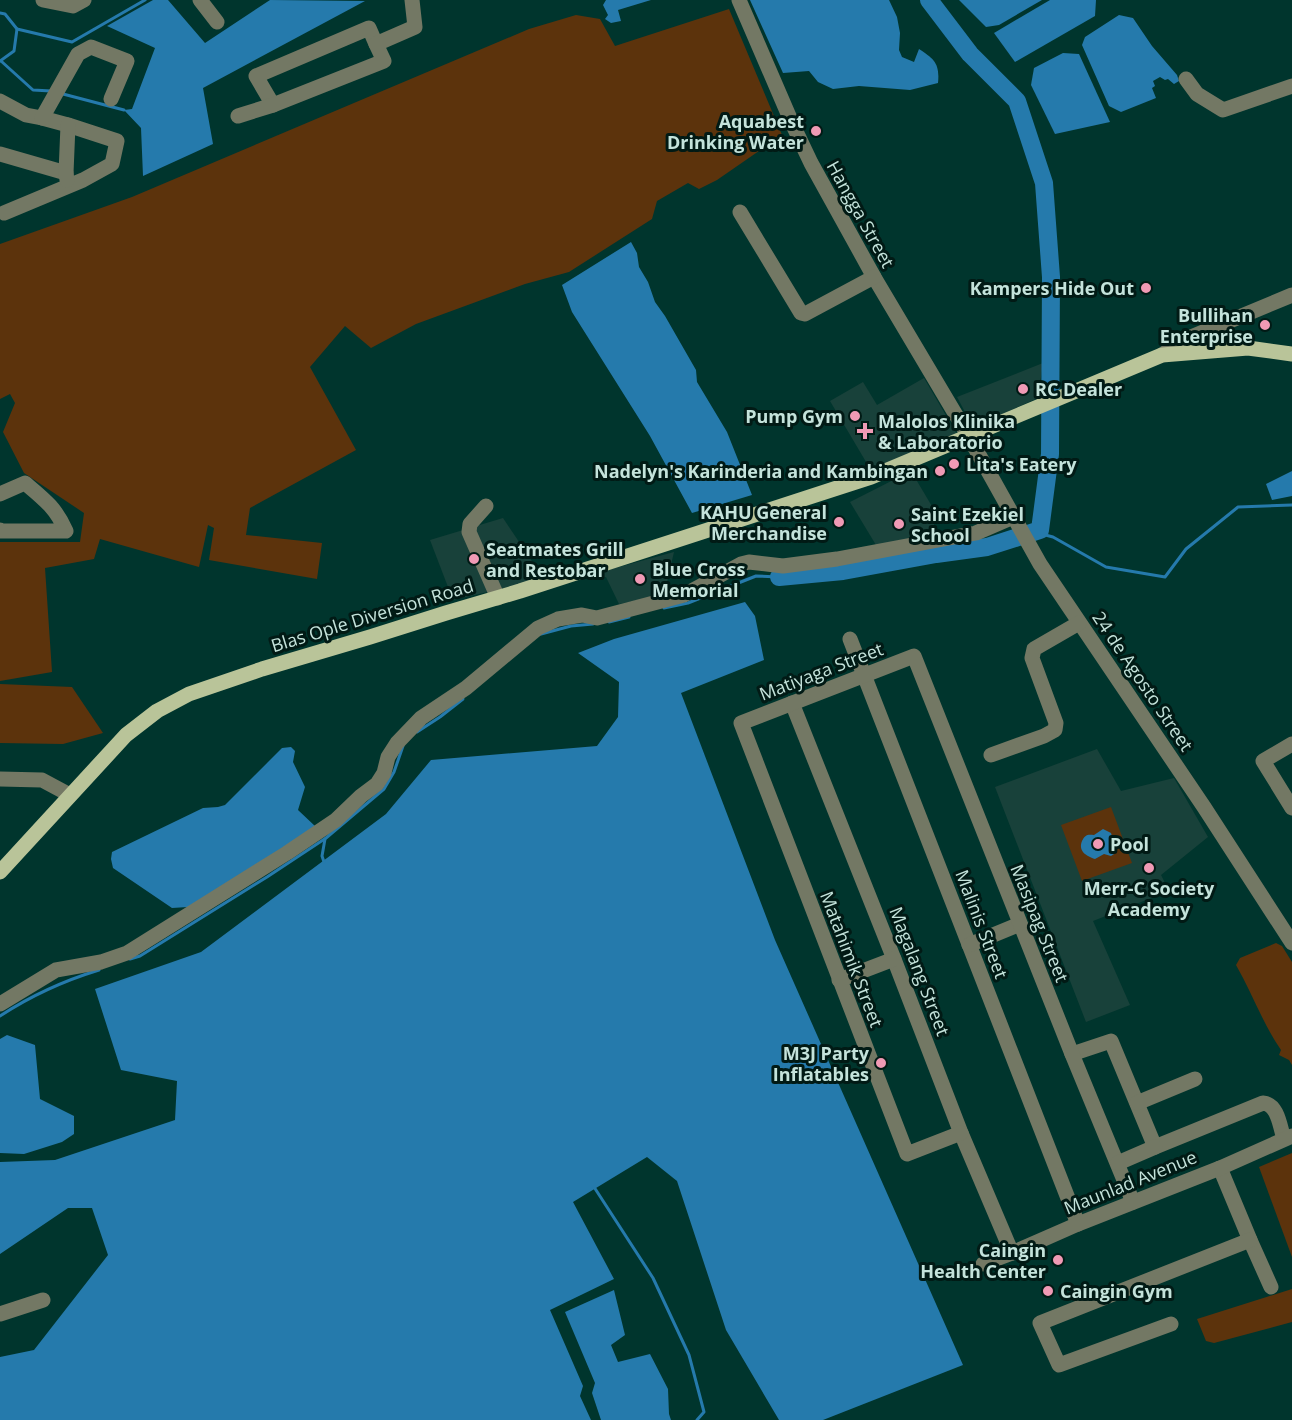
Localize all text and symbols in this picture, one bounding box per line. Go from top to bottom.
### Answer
place label: Aquabest Drinking Water [667,109,804,154]
marker: Aquabest Drinking Water [809,124,823,138]
street label: Hangga Street [822,156,900,272]
place label: Kampers Hide Out [970,276,1134,300]
marker: Kampers Hide Out [1139,281,1153,295]
place label: Bullihan Enterprise [1160,303,1253,348]
marker: Bullihan Enterprise [1258,318,1272,332]
place label: RC Dealer [1035,377,1122,401]
marker: RC Dealer [1016,382,1030,396]
place label: Pump Gym [745,404,843,428]
marker: Pump Gym [848,409,862,423]
place label: Malolos Klinika & Laboratorio [878,409,1015,454]
marker: Malolos Klinika & Laboratorio [856,422,874,440]
place label: Lita's Eatery [966,452,1077,476]
marker: Lita's Eatery [947,457,961,471]
place label: Nadelyn's Karinderia and Kambingan [594,459,928,483]
marker: Nadelyn's Karinderia and Kambingan [933,464,947,478]
place label: KAHU General Merchandise [700,500,827,545]
place label: Saint Ezekiel School [911,502,1024,547]
marker: KAHU General Merchandise [832,515,846,529]
marker: Saint Ezekiel School [892,517,906,531]
place label: Seatmates Grill and Restobar [486,537,624,582]
marker: Seatmates Grill and Restobar [467,552,481,566]
place label: Blue Cross Memorial [652,557,745,602]
marker: Blue Cross Memorial [633,572,647,586]
street label: Blas Ople Diversion Road [268,573,476,657]
street label: 24 de Agosto Street [1087,606,1199,756]
street label: Matiyaga Street [756,636,886,706]
place label: Pool [1110,832,1149,856]
marker: Pool [1091,837,1105,851]
street label: Masipag Street [1005,861,1075,985]
marker: Merr-C Society Academy [1142,861,1156,875]
street label: Malinis Street [950,866,1014,982]
place label: Merr-C Society Academy [1084,876,1215,921]
street label: Matahimik Street [815,888,889,1030]
street label: Magalang Street [884,903,956,1039]
place label: M3J Party Inflatables [773,1041,870,1086]
marker: M3J Party Inflatables [874,1056,888,1070]
street label: Maunlad Avenue [1060,1144,1200,1220]
place label: Caingin Health Center [920,1238,1046,1283]
marker: Caingin Health Center [1051,1253,1065,1267]
place label: Caingin Gym [1060,1279,1173,1303]
marker: Caingin Gym [1041,1284,1055,1298]

